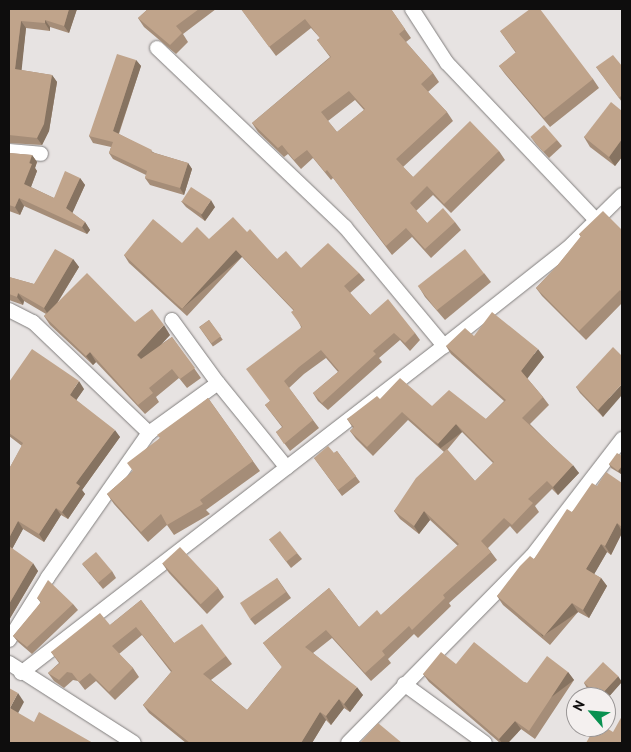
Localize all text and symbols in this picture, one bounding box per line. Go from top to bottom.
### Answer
north arrow [566,687,616,737]
text: N [568,697,589,714]

